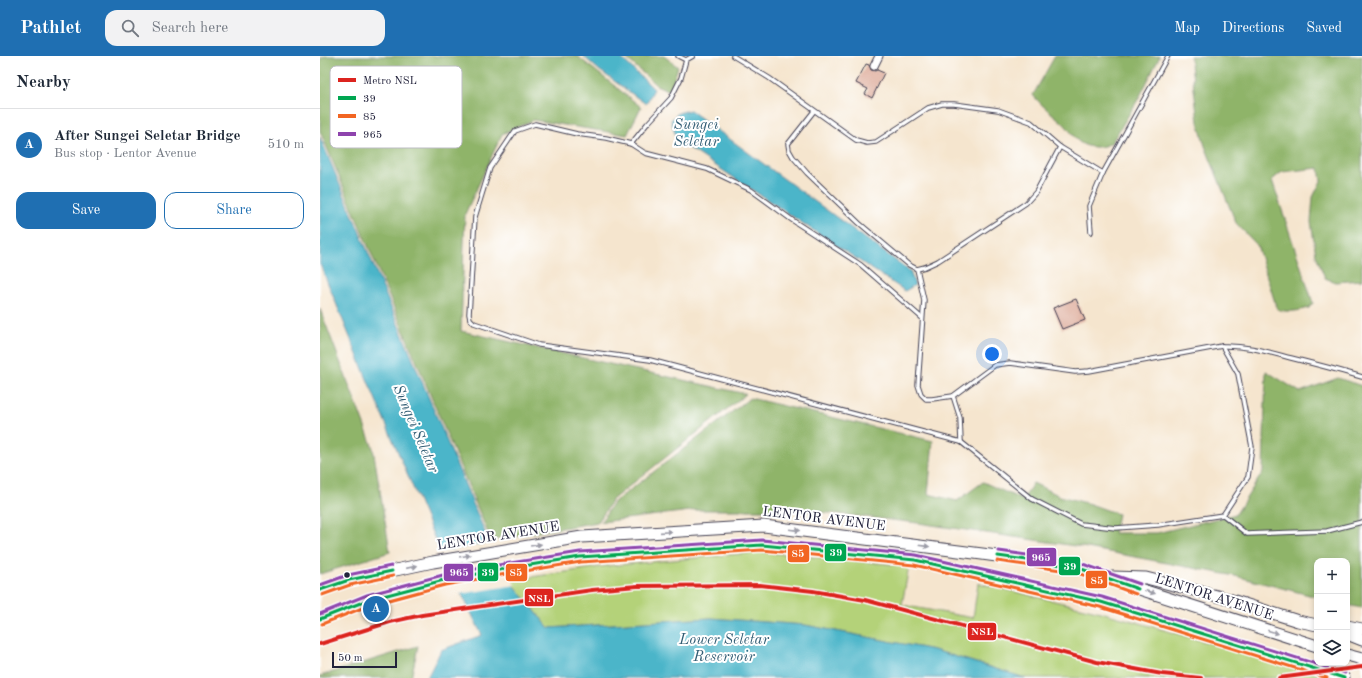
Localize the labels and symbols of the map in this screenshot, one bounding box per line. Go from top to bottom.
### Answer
legend [330,66,462,148]
text: Metro NSL [363,76,417,87]
text: 39 [363,94,376,105]
text: 85 [363,112,376,123]
water label: Sungei Seletar [673,118,719,150]
text: 965 [363,130,382,141]
your location [982,344,1002,364]
water label: Sungei Seletar [390,383,441,476]
street label: LENTOR AVENUE [762,505,886,533]
street label: LENTOR AVENUE [436,519,560,553]
one-way arrow [789,526,801,533]
one-way arrow [660,529,673,535]
one-way arrow [530,542,542,548]
line badge: 39 [824,543,847,562]
one-way arrow [918,543,930,549]
line badge: 85 [787,544,810,563]
line badge: 965 [1026,547,1057,567]
text: 39 [830,548,842,559]
text: 85 [792,549,804,560]
one-way arrow [459,553,472,559]
text: 965 [1031,553,1051,564]
line badge: 39 [1058,556,1081,576]
line badge: 39 [477,562,499,582]
text: 39 [1064,562,1076,573]
one-way arrow [406,563,418,569]
line badge: 965 [443,563,474,582]
line badge: 85 [505,563,528,582]
text: 965 [449,568,469,579]
text: 39 [482,568,494,579]
text: 85 [510,568,522,579]
unlabelled marker [342,570,352,580]
line badge: 85 [1085,570,1108,589]
street label: LENTOR AVENUE [1153,571,1275,623]
text: 85 [1091,576,1103,587]
line badge: NSL [524,588,554,607]
one-way arrow [1144,590,1156,596]
pin: A [363,594,389,624]
text: NSL [528,594,550,605]
line badge: NSL [967,622,997,641]
text: NSL [971,627,993,638]
one-way arrow [1268,629,1280,635]
water label: Lower Seletar Reservoir [678,633,769,665]
scale bar [332,650,397,669]

